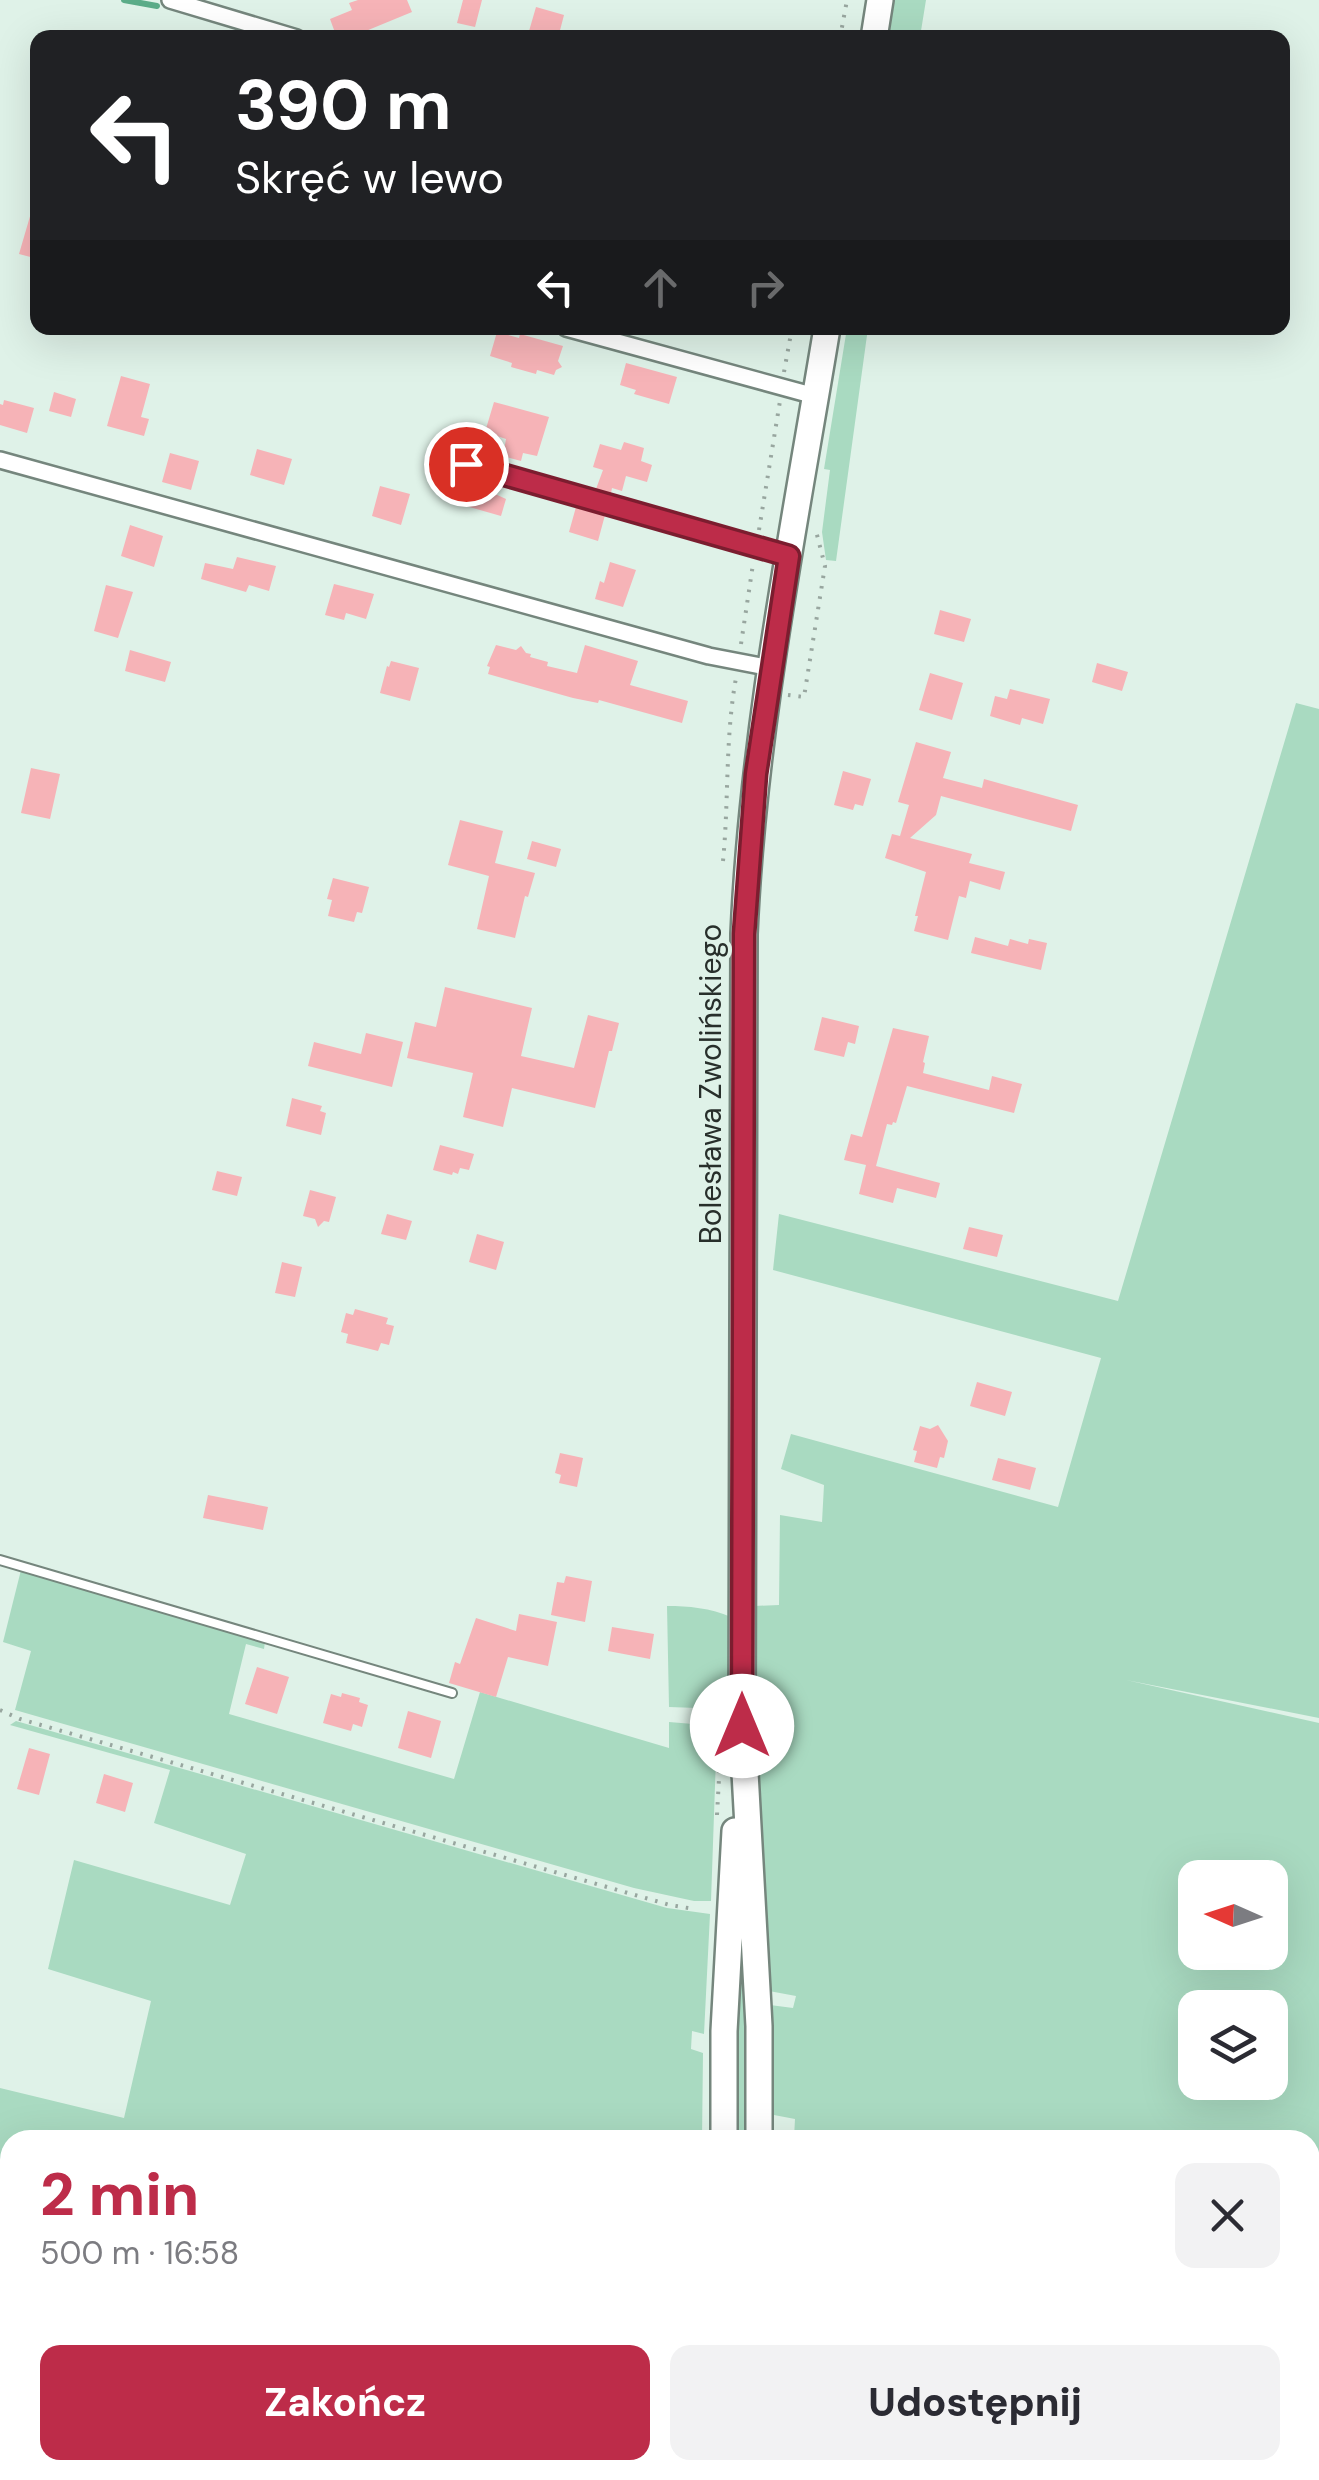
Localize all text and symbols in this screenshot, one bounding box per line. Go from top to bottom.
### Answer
text: 390 m [235,60,452,151]
icon: left [70,70,200,200]
text: Skręć w lewo [235,148,504,207]
icon: left [528,260,583,315]
icon: ahead [633,260,688,315]
icon: right [738,260,793,315]
pin [424,422,509,507]
icon: arrive [439,437,494,492]
street label: Bolesława Zwolińskiego [691,924,730,1244]
position arrow [690,1674,794,1778]
north arrow [1178,1860,1288,1970]
map controls [1178,1860,1288,2100]
button: layers [1178,1990,1288,2100]
text: 2 min [40,2155,199,2234]
button: close [1175,2163,1280,2268]
text: 500 m · 16:58 [40,2232,239,2274]
button: Zakończ [40,2345,650,2460]
button: Udostępnij [670,2345,1280,2460]

